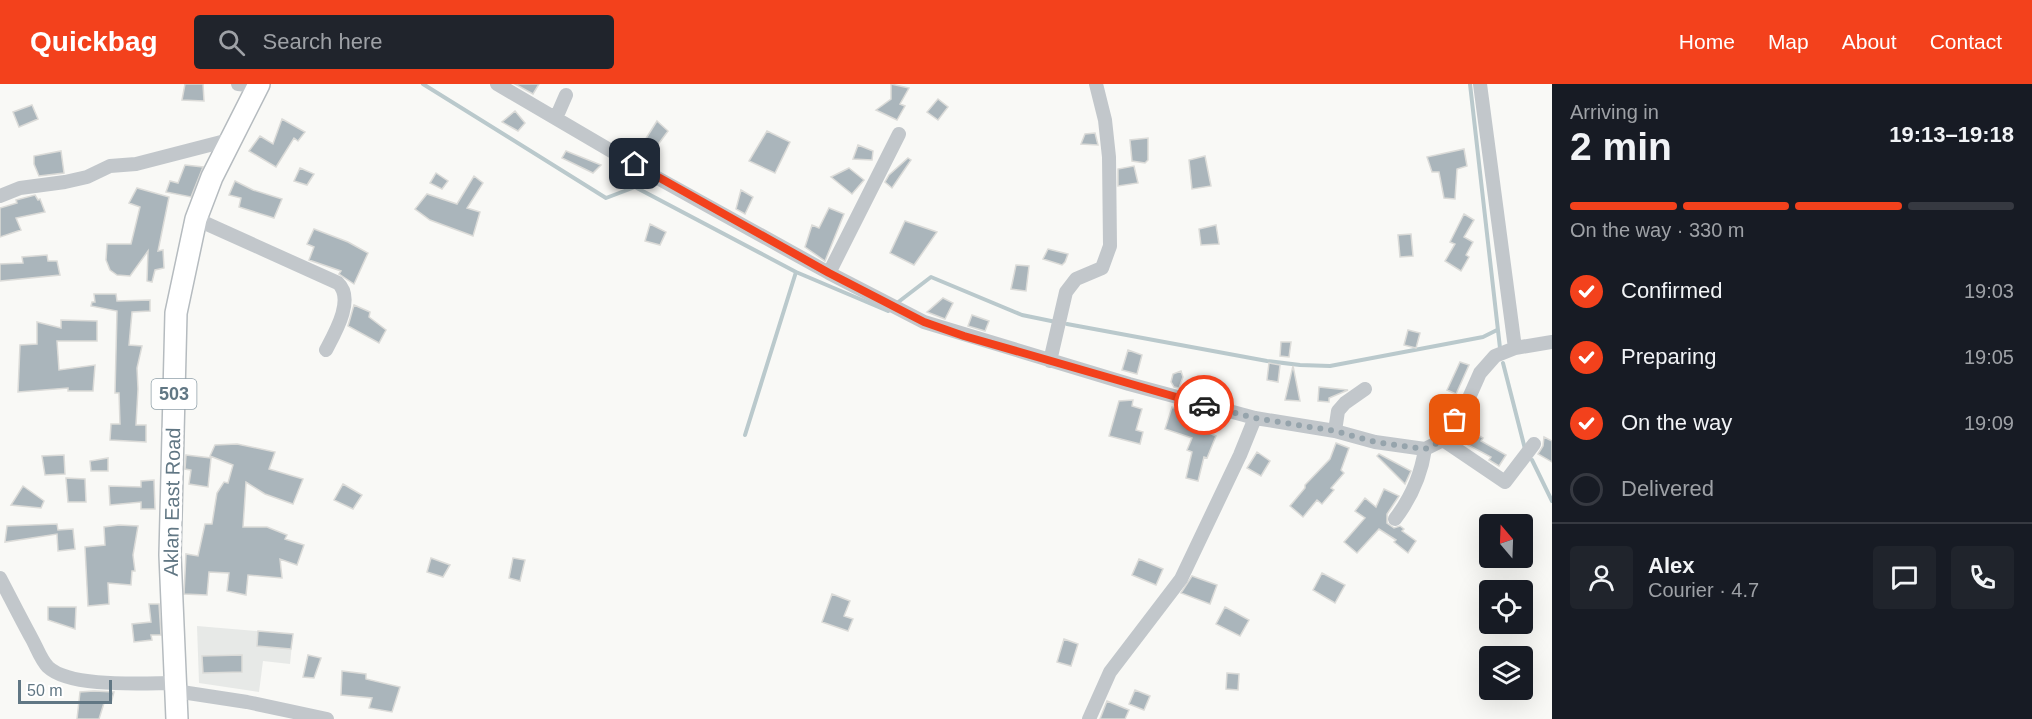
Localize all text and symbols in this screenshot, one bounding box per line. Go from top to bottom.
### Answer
search box [194,15,614,69]
text: Quickbag [30,26,158,57]
icon: search [215,26,248,59]
text: Search here [263,29,382,54]
text: Home [1679,30,1735,53]
text: Map [1768,30,1809,53]
text: About [1842,30,1897,53]
text: Contact [1930,30,2002,53]
text: Arriving in [1570,101,1659,123]
text: 19:13–19:18 [1889,122,2014,147]
text: 2 min [1570,125,1672,168]
pin [609,138,660,189]
icon: home [618,147,651,180]
text: On the way · 330 m [1570,219,1745,241]
icon: check [1570,275,1603,308]
text: Confirmed [1621,278,1722,303]
text: 19:03 [1964,280,2014,302]
icon: check [1570,341,1603,374]
text: Preparing [1621,344,1716,369]
text: 19:05 [1964,346,2014,368]
courier [1174,375,1234,435]
road number: 503 [152,379,196,409]
icon: car [1188,389,1221,422]
pin [1429,394,1480,445]
icon: bag [1438,403,1471,436]
icon: check [1570,407,1603,440]
text: On the way [1621,410,1732,435]
text: 19:09 [1964,412,2014,434]
street label: Aklan East Road [160,427,184,577]
text: Delivered [1621,476,1714,501]
north arrow [1479,514,1533,568]
map controls [1479,514,1533,700]
button: person [1570,546,1633,609]
button: chat [1873,546,1936,609]
button: phone [1951,546,2014,609]
text: Alex [1648,553,1694,578]
text: Courier · 4.7 [1648,579,1759,601]
button: locate [1479,580,1533,634]
button: layers [1479,646,1533,700]
scale bar [18,677,112,704]
text: 50 m [27,682,63,699]

